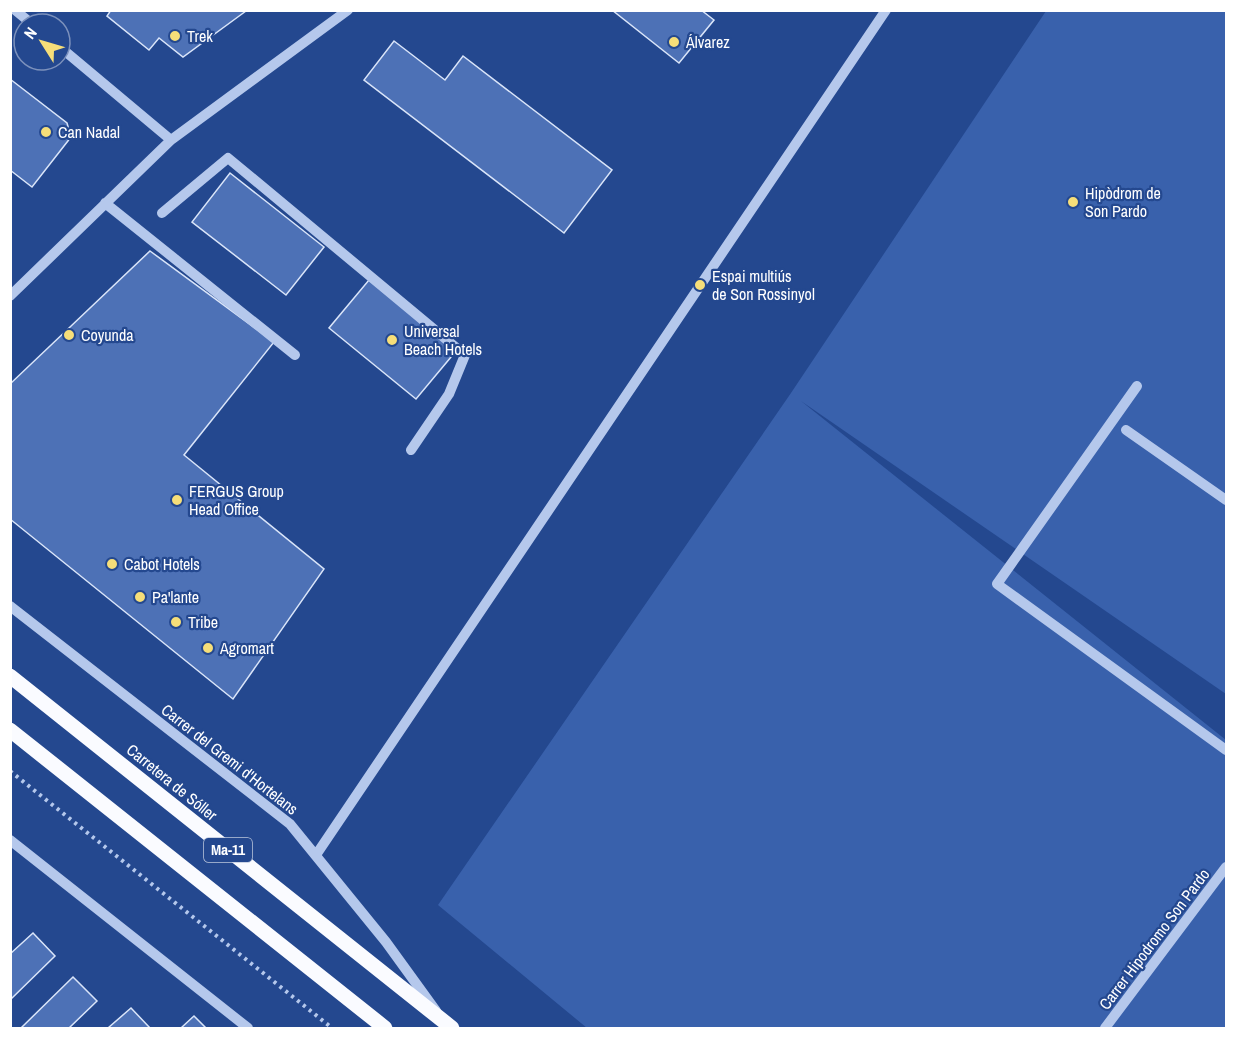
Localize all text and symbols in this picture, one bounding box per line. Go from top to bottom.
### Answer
north arrow [12,12,72,72]
text: N [18,23,42,43]
place label: Trek [187,25,213,47]
marker: Trek [168,29,182,43]
place label: Álvarez [685,31,730,53]
marker: Álvarez [667,35,681,49]
place label: Can Nadal [58,121,120,143]
marker: Can Nadal [39,125,53,139]
place label: Hipòdrom de Son Pardo [1085,182,1161,222]
marker: Hipòdrom de Son Pardo [1066,195,1080,209]
place label: Espai multiús de Son Rossinyol [712,265,815,305]
marker: Espai multiús de Son Rossinyol [693,278,707,292]
place label: Universal Beach Hotels [404,320,482,360]
place label: Coyunda [81,324,134,346]
marker: Coyunda [62,328,76,342]
marker: Universal Beach Hotels [385,333,399,347]
place label: FERGUS Group Head Office [189,480,284,520]
marker: FERGUS Group Head Office [170,493,184,507]
place label: Cabot Hotels [124,553,200,575]
marker: Cabot Hotels [105,557,119,571]
place label: Pa'lante [152,586,199,608]
marker: Pa'lante [133,590,147,604]
place label: Tribe [188,611,218,633]
marker: Tribe [169,615,183,629]
place label: Agromart [219,637,274,659]
marker: Agromart [201,641,215,655]
street label: Carrer del Gremi d'Hortelans [157,699,303,819]
street label: Carretera de Sóller [122,739,222,826]
road number: Ma-11 [204,838,252,862]
street label: Carrer Hipodromo Son Pardo [1094,864,1214,1014]

